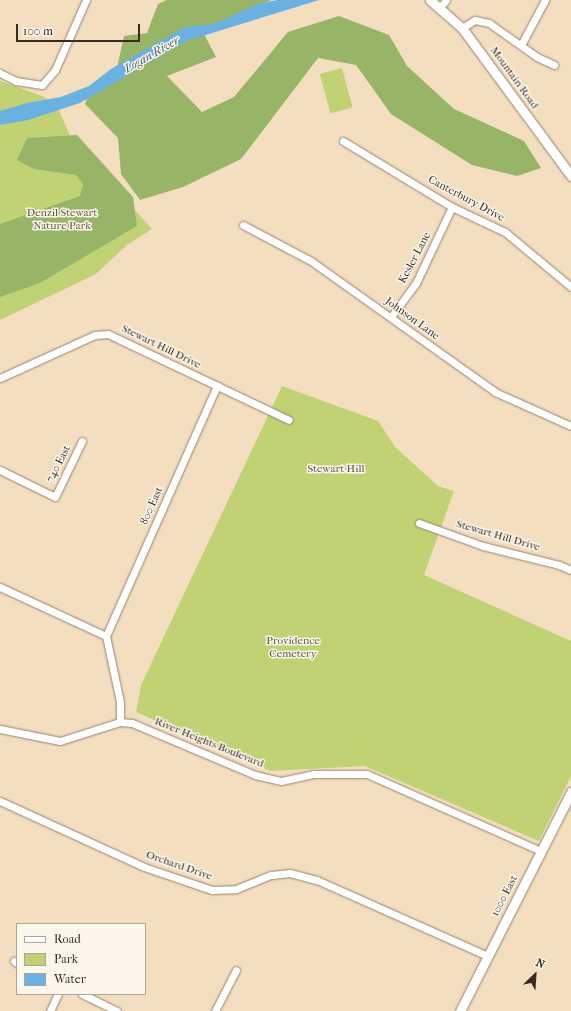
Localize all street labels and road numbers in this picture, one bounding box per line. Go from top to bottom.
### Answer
street label: Mountain Road [487,44,541,112]
street label: Canterbury Drive [426,173,506,225]
street label: Kesler Lane [396,230,434,286]
street label: Johnson Lane [382,295,442,343]
street label: Stewart Hill Drive [119,322,203,372]
street label: 740 East [44,443,74,485]
street label: 800 East [138,485,166,527]
street label: Stewart Hill Drive [455,518,541,554]
street label: River Heights Boulevard [153,715,265,771]
street label: Orchard Drive [144,848,214,884]
street label: 1000 East [489,873,521,919]

